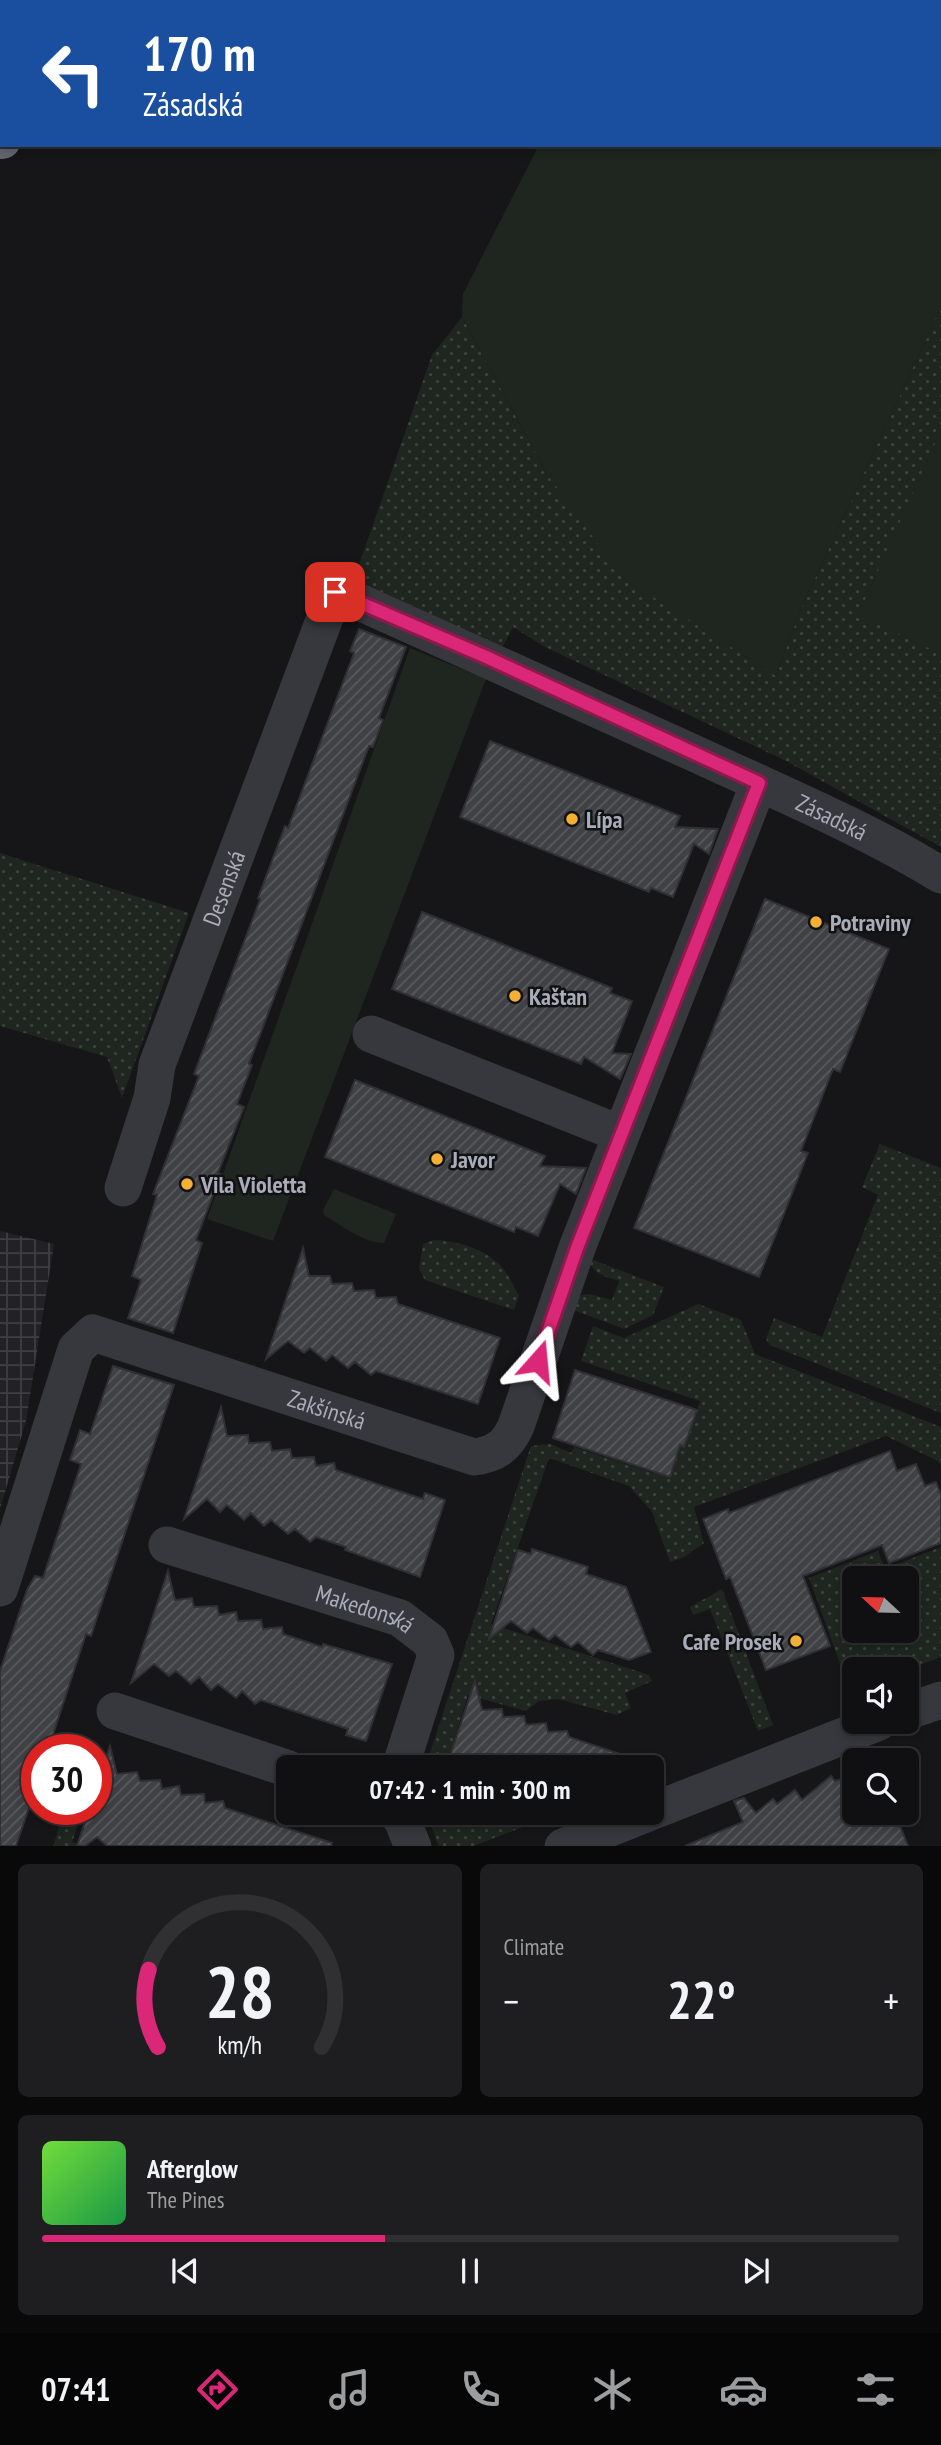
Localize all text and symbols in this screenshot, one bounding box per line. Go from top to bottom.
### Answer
text: 170 m [143,21,256,85]
icon: left [28,28,119,119]
text: Zásadská [143,83,243,125]
pin [305,562,365,622]
icon: arrive [316,573,354,611]
street label: Zásadská [791,787,873,847]
place label: Lípa [586,804,622,835]
marker: Lípa [564,811,580,827]
street label: Desenská [195,846,252,930]
place label: Potraviny [830,907,911,938]
marker: Potraviny [808,914,824,930]
place label: Kaštan [529,981,587,1012]
marker: Kaštan [507,988,523,1004]
place label: Javor [450,1144,496,1175]
marker: Javor [429,1151,445,1167]
place label: Vila Violetta [200,1169,307,1200]
marker: Vila Violetta [179,1176,195,1192]
position arrow [501,1324,575,1398]
street label: Zakšínská [284,1382,370,1436]
north arrow [842,1566,919,1643]
map controls [842,1566,919,1825]
street label: Makedonská [312,1577,421,1639]
place label: Cafe Prosek [683,1626,782,1657]
marker: Cafe Prosek [788,1633,804,1649]
button: sound [842,1657,919,1734]
speed limit sign: 30 [21,1734,112,1825]
button: search [842,1748,919,1825]
text: 07:42 · 1 min · 300 m [370,1773,570,1806]
text: Climate [504,1932,564,1961]
text: 28 [205,1943,275,2037]
text: 22° [667,1966,736,2033]
text: − [504,1976,519,2025]
text: + [883,1976,899,2025]
text: km/h [218,2028,262,2060]
text: Afterglow [147,2152,238,2185]
text: The Pines [147,2185,225,2214]
icon: previous [166,2252,204,2290]
icon: pause [451,2252,489,2290]
icon: next [737,2252,775,2290]
icon: directions [193,2365,242,2414]
icon: music [325,2365,374,2414]
icon: phone [456,2365,505,2414]
icon: climate [588,2365,637,2414]
icon: car [719,2365,768,2414]
icon: filters [851,2365,900,2414]
text: 07:41 [41,2368,110,2410]

